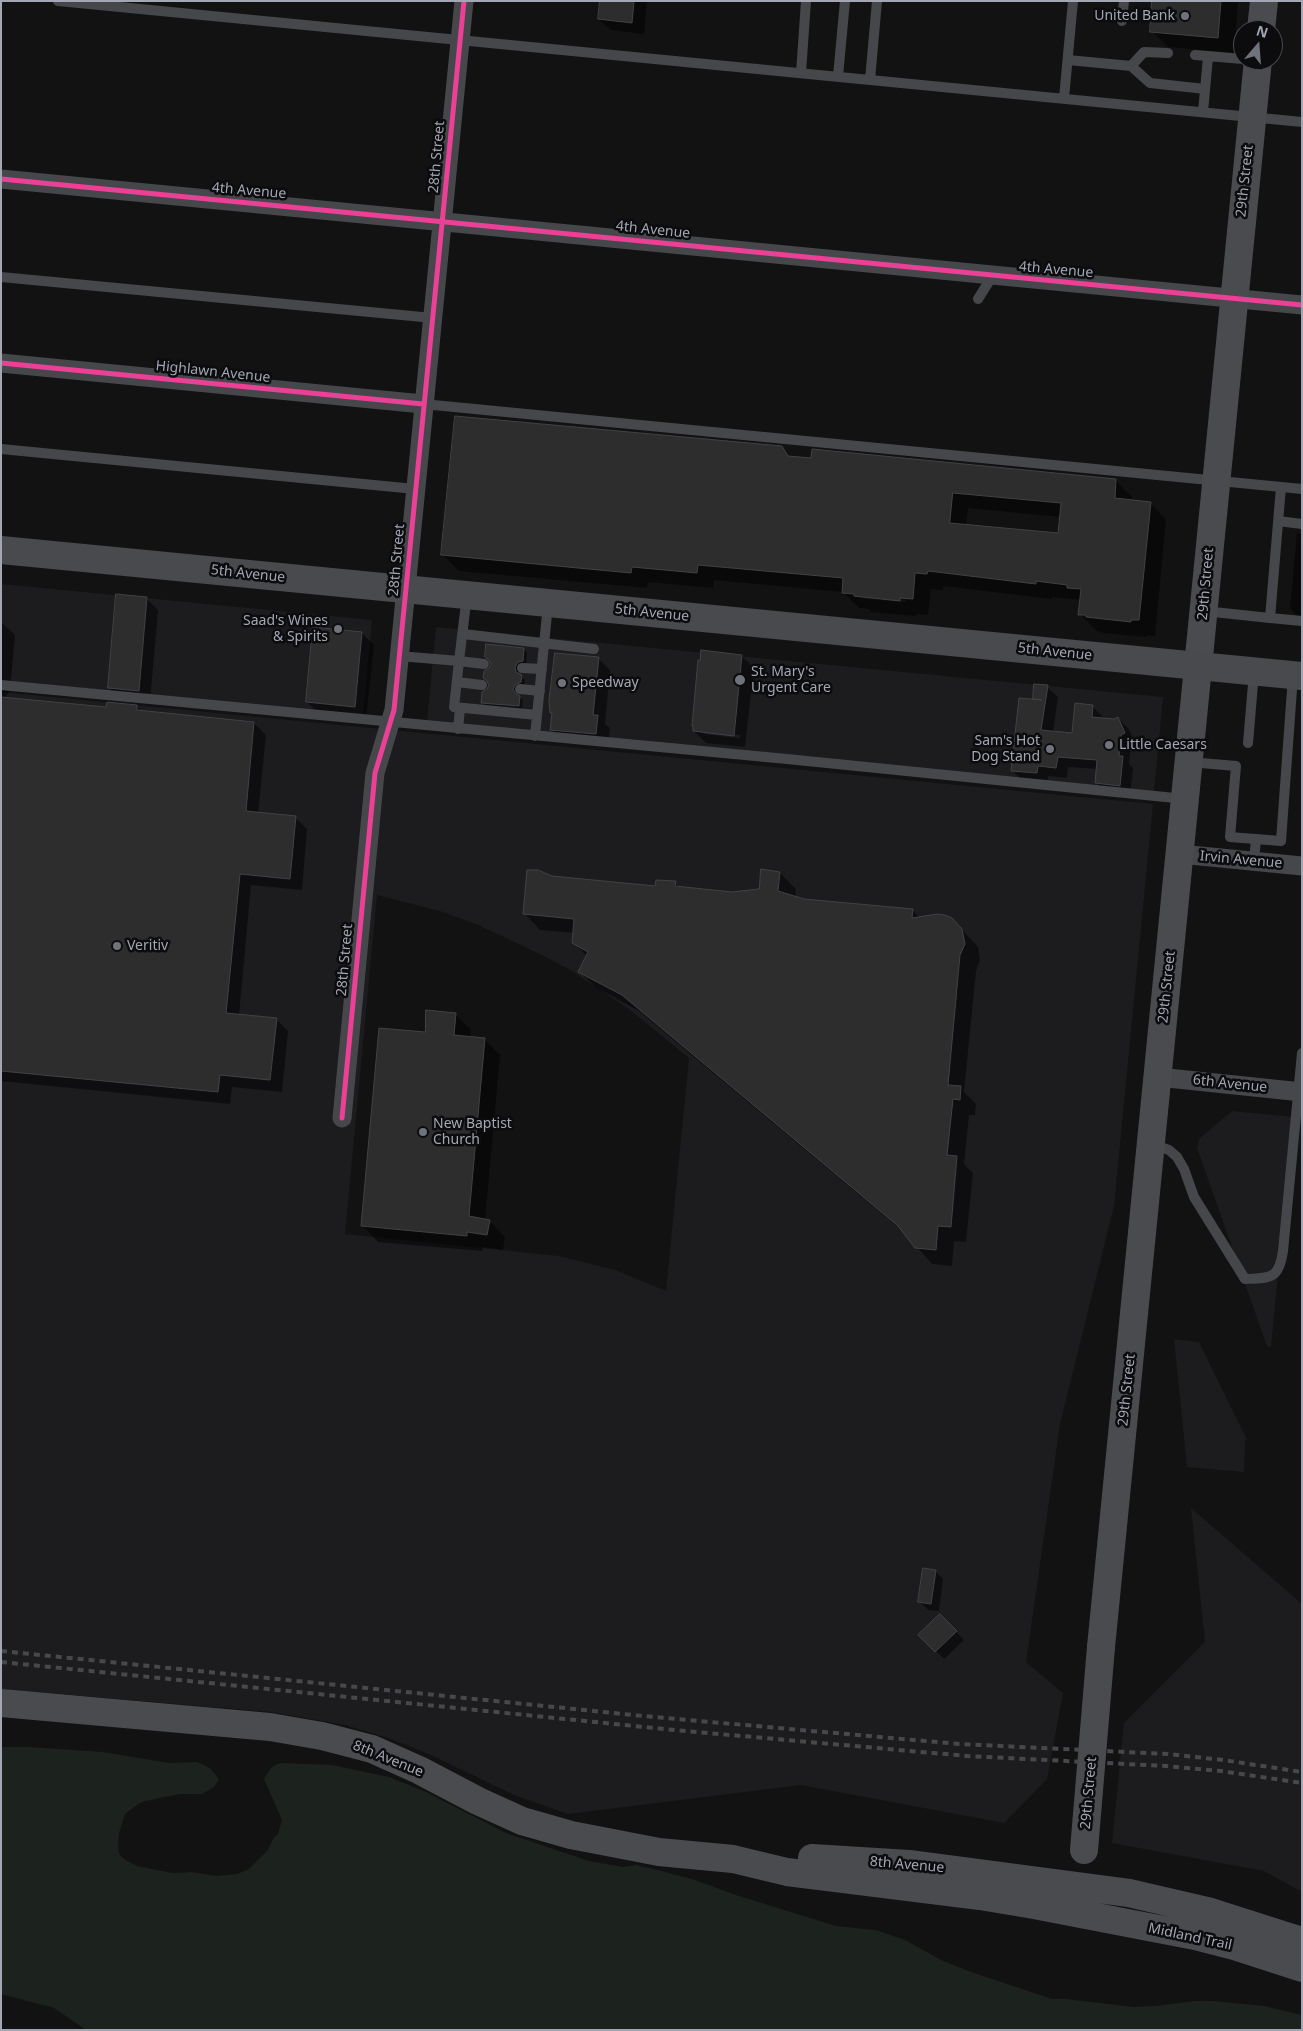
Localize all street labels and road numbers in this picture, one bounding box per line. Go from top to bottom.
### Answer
street label: 28th Street [425,120,449,194]
street label: 29th Street [1233,144,1257,218]
street label: 4th Avenue [211,179,287,203]
street label: 4th Avenue [615,218,691,242]
street label: 4th Avenue [1018,258,1094,282]
street label: Highlawn Avenue [155,358,271,386]
street label: 28th Street [385,523,409,597]
street label: 29th Street [1194,547,1218,621]
street label: 5th Avenue [210,562,286,586]
street label: 5th Avenue [614,601,690,625]
street label: 5th Avenue [1017,640,1093,664]
street label: Irvin Avenue [1199,848,1283,872]
street label: 28th Street [333,923,357,997]
street label: 29th Street [1155,950,1179,1024]
street label: 6th Avenue [1192,1072,1268,1096]
street label: 29th Street [1115,1353,1139,1427]
street label: 8th Avenue [350,1737,426,1781]
street label: 29th Street [1077,1756,1101,1830]
street label: 8th Avenue [869,1853,945,1877]
street label: Midland Trail [1147,1920,1233,1954]

